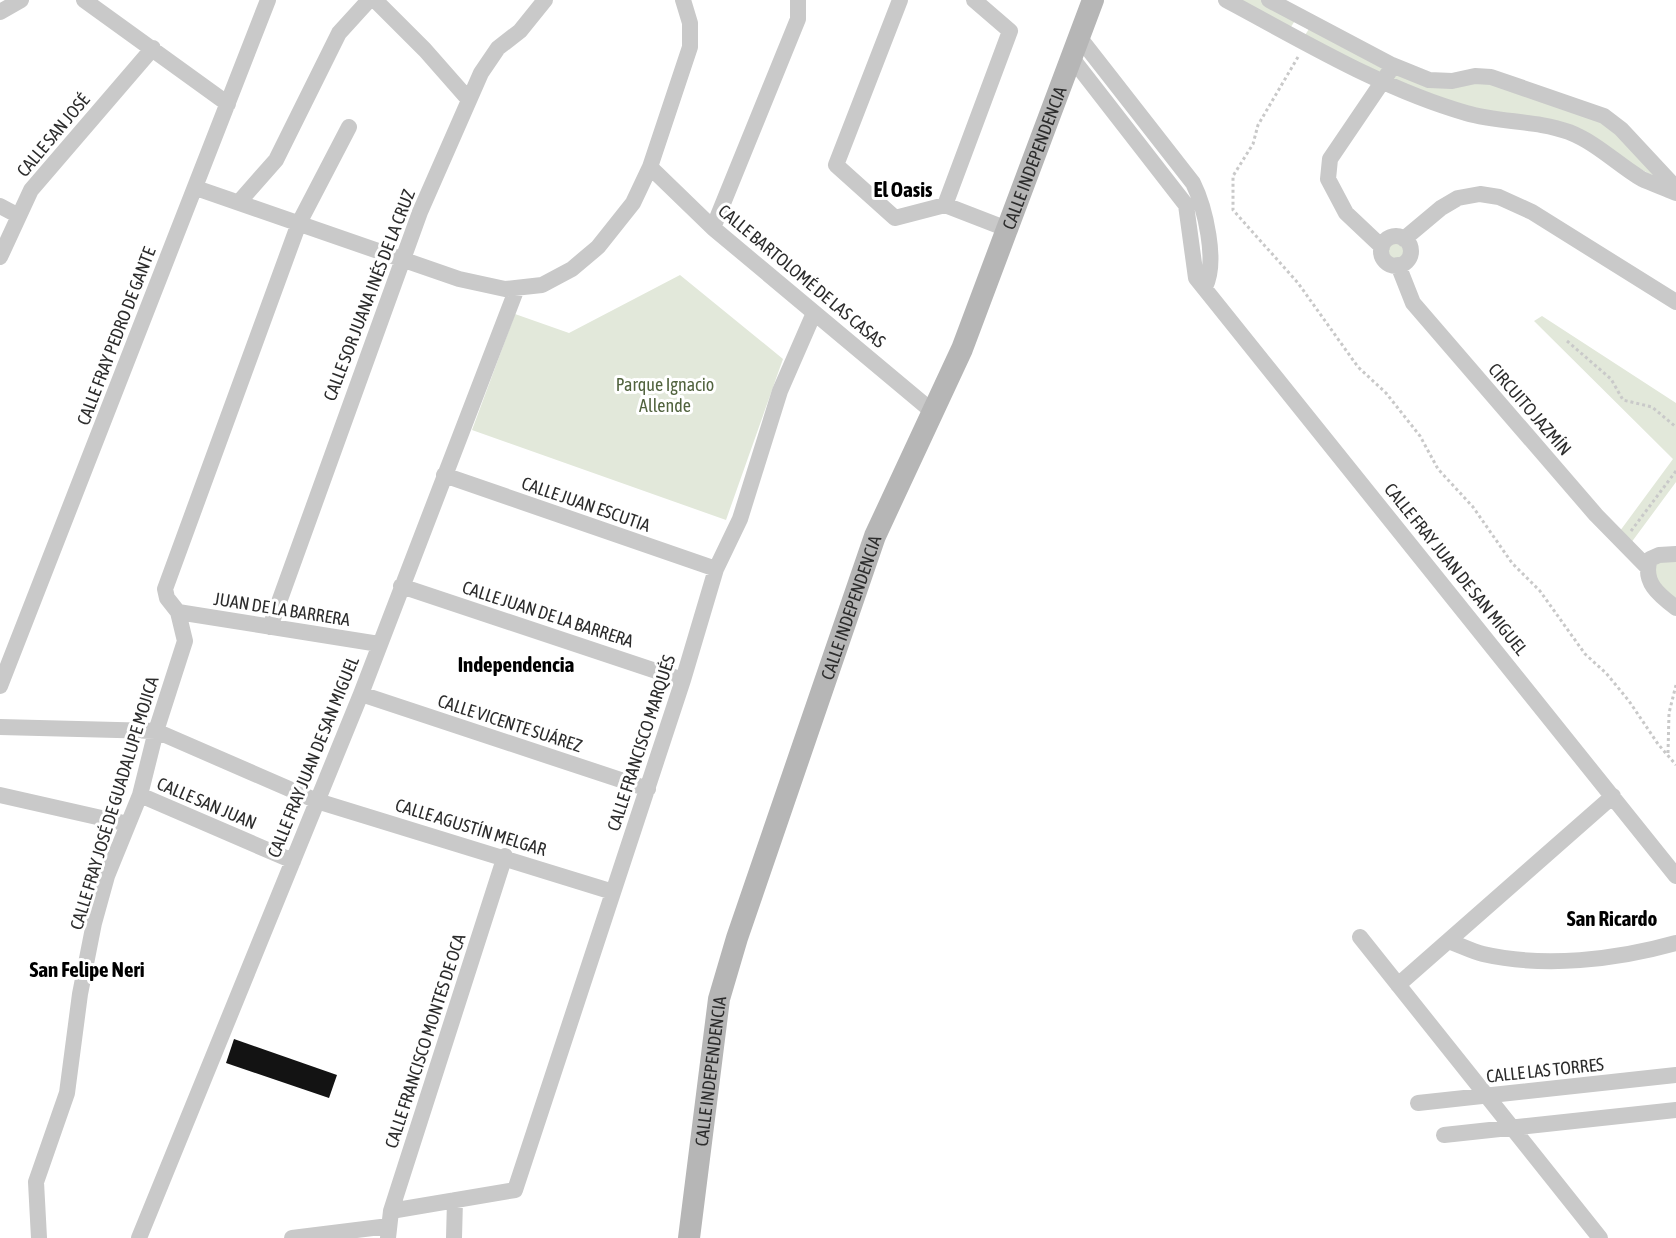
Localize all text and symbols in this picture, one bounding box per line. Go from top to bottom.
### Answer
street label: CALLE INDEPENDENCIA [997,83,1070,232]
street label: CALLE SAN JOSÉ [12,89,94,181]
district label: El Oasis [873,177,933,201]
street label: CALLE SOR JUANA INÉS DE LA CRUZ [319,186,419,404]
street label: CALLE BARTOLOMÉ DE LAS CASAS [714,200,890,352]
street label: CALLE FRAY PEDRO DE GANTE [72,244,160,428]
street label: CIRCUITO JAZMÍN [1484,359,1576,459]
park label: Parque Ignacio Allende [616,374,714,416]
street label: CALLE JUAN ESCUTIA [519,472,653,536]
street label: CALLE FRAY JUAN DE SAN MIGUEL [1380,479,1532,659]
street label: CALLE INDEPENDENCIA [816,532,885,682]
street label: CALLE JUAN DE LA BARRERA [460,576,636,652]
street label: JUAN DE LA BARRERA [212,588,352,630]
district label: Independencia [458,652,575,676]
street label: CALLE FRANCISCO MARQUÉS [603,652,680,834]
street label: CALLE FRAY JUAN DE SAN MIGUEL [263,653,363,861]
street label: CALLE FRAY JOSÉ DE GUADALUPE MOJICA [65,674,163,932]
street label: CALLE VICENTE SUÁREZ [435,690,585,756]
street label: CALLE SAN JUAN [154,773,260,833]
street label: CALLE AGUSTÍN MELGAR [393,794,549,860]
district label: San Ricardo [1567,906,1657,930]
street label: CALLE FRANCISCO MONTES DE OCA [380,931,470,1151]
district label: San Felipe Neri [30,957,144,981]
street label: CALLE INDEPENDENCIA [690,995,730,1148]
street label: CALLE LAS TORRES [1485,1053,1605,1087]

